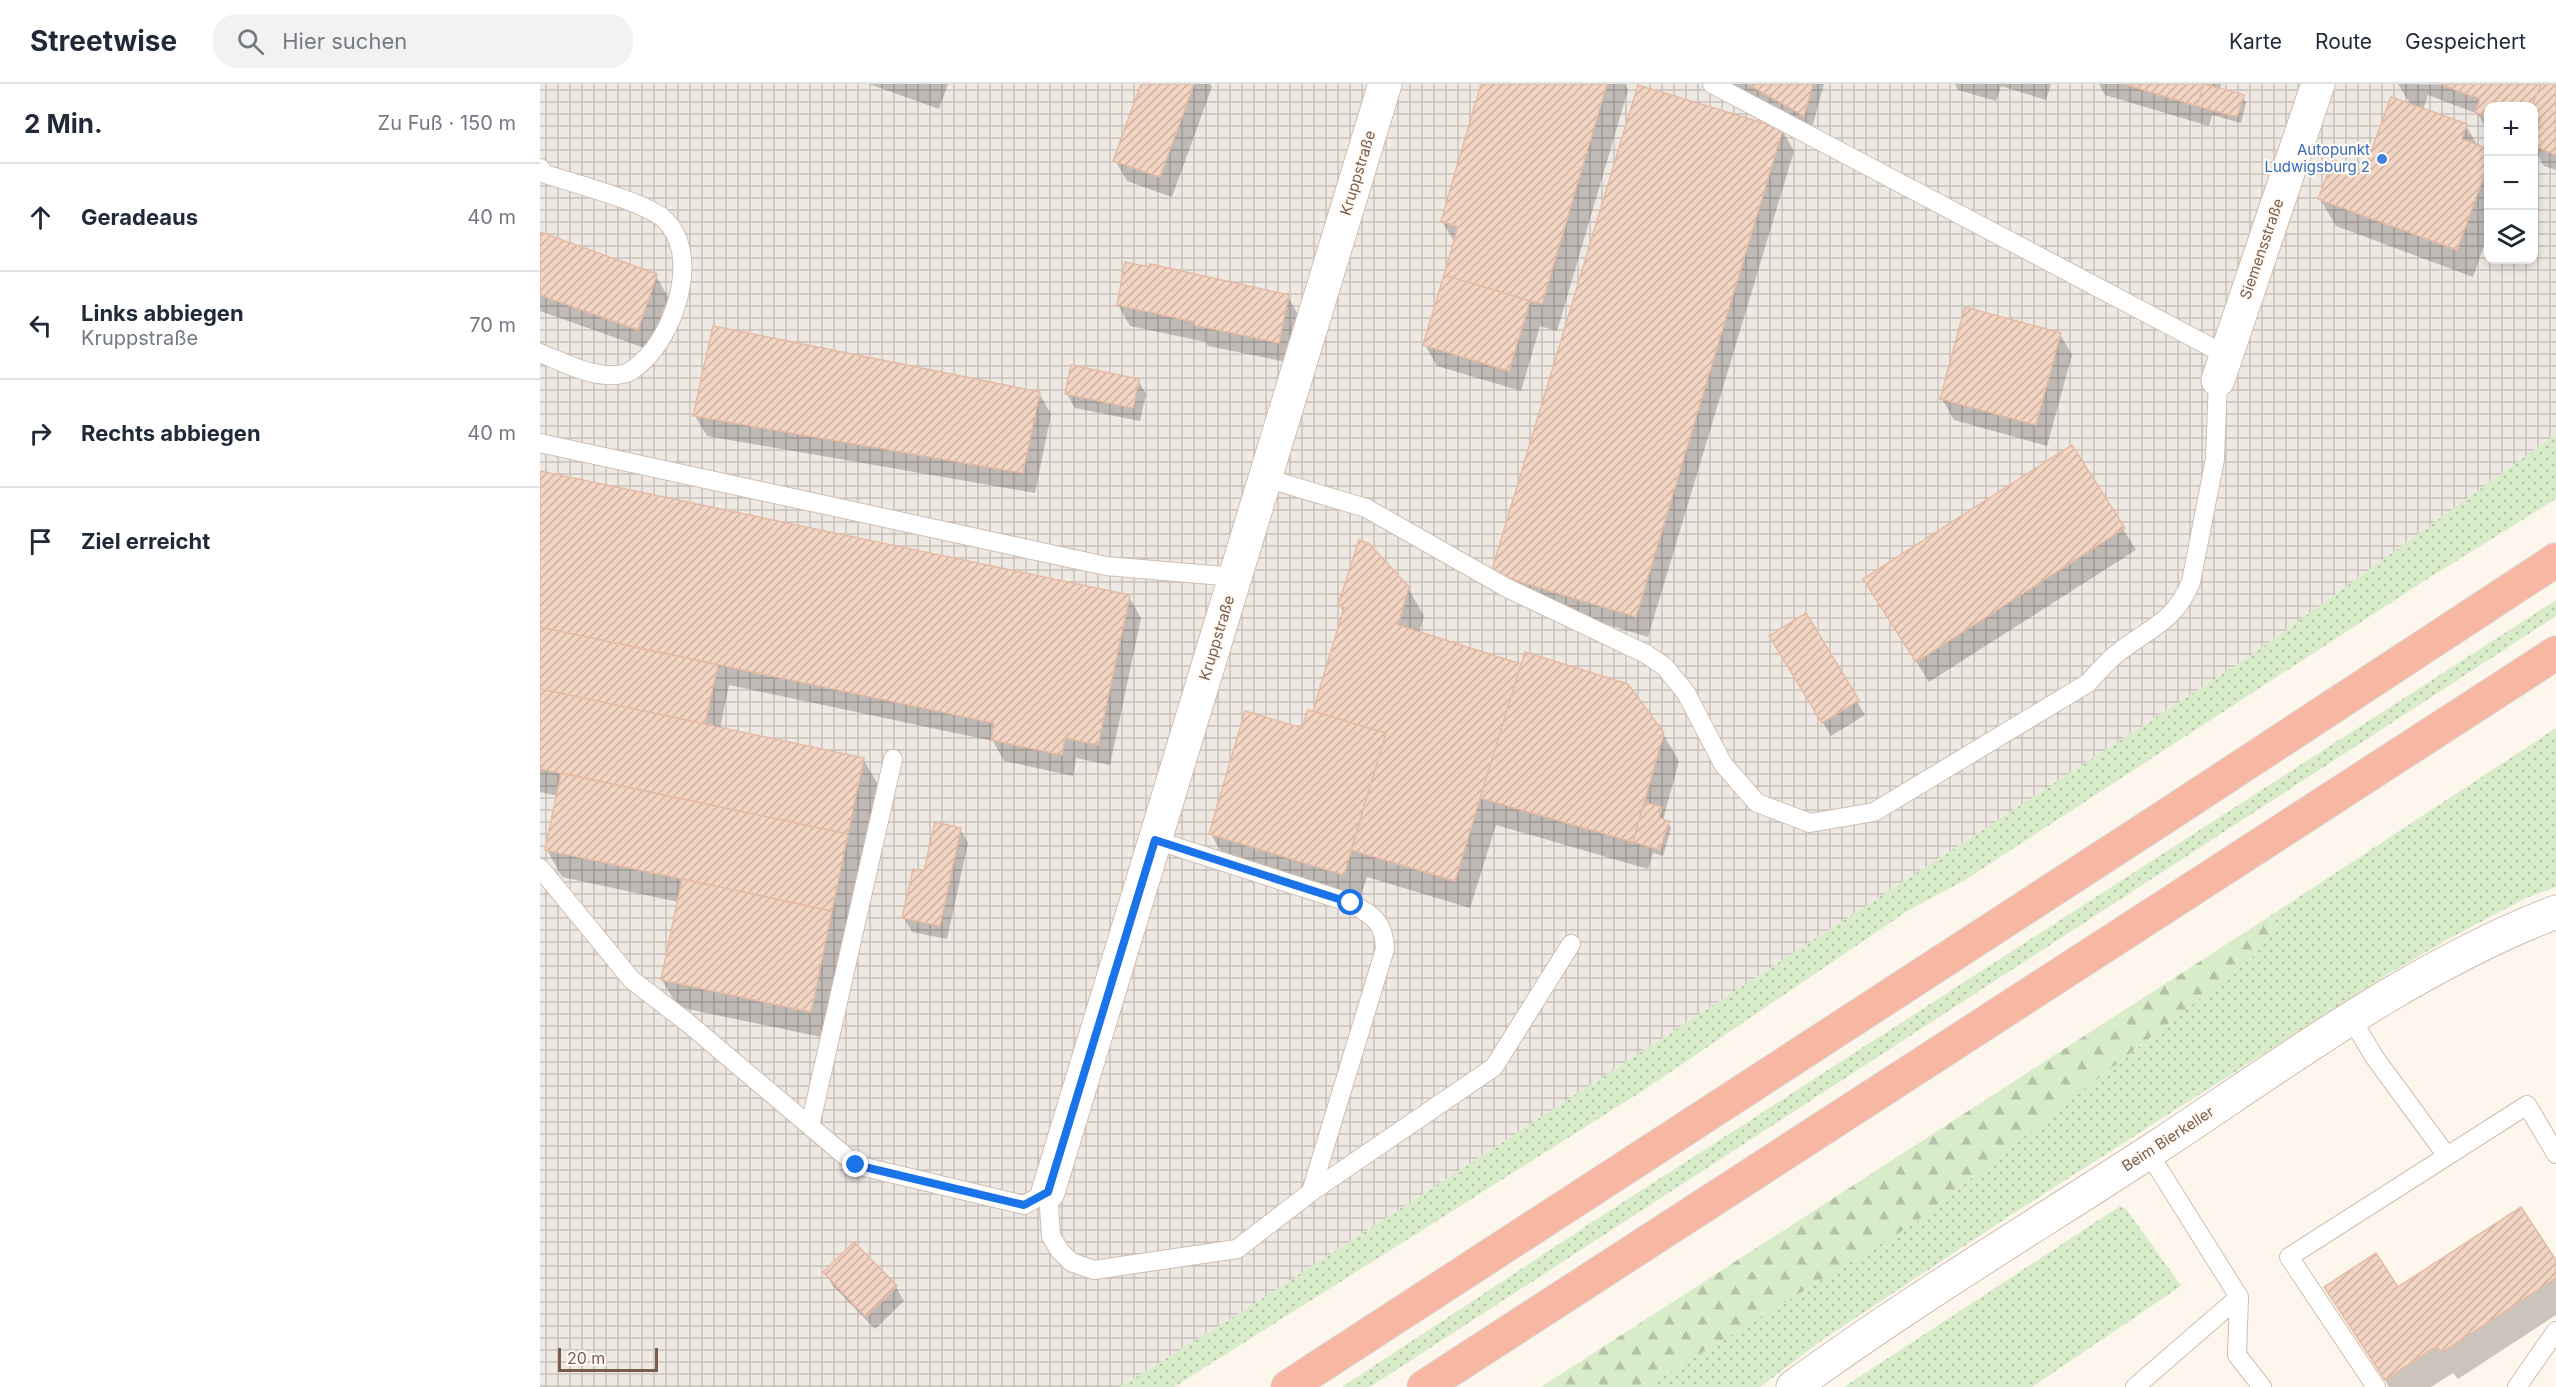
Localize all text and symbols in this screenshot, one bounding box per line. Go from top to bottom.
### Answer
search box [213,14,633,68]
text: Streetwise [30,24,177,58]
icon: search [234,25,267,58]
text: Hier suchen [282,28,407,54]
text: Karte [2229,29,2282,54]
text: Route [2315,29,2372,54]
text: Gespeichert [2405,29,2526,54]
map controls [2484,102,2538,264]
button: + [2484,102,2538,156]
text: 2 Min. [24,108,103,139]
text: Zu Fuß · 150 m [378,111,516,135]
street label: Kruppstraße [1336,128,1379,218]
place label: Autopunkt Ludwigsburg 2 [2264,140,2370,176]
marker: Autopunkt Ludwigsburg 2 [2375,152,2389,166]
button: − [2484,156,2538,210]
street label: Siemensstraße [2235,196,2288,302]
icon: ahead [24,201,57,234]
text: Geradeaus [81,204,198,230]
text: 40 m [467,205,516,229]
button: layers [2484,210,2538,264]
text: Links abbiegen [81,300,244,326]
icon: left [24,309,57,342]
text: 70 m [469,313,516,337]
text: Kruppstraße [81,326,198,350]
icon: right [24,417,57,450]
text: Rechts abbiegen [81,420,261,446]
text: 40 m [467,421,516,445]
icon: arrive [24,525,57,558]
text: Ziel erreicht [81,528,210,554]
street label: Kruppstraße [1195,593,1238,683]
route start [1337,889,1363,915]
street label: Beim Bierkeller [2118,1102,2218,1175]
route end [842,1151,868,1177]
scale bar [558,1345,658,1372]
text: 20 m [567,1348,605,1368]

